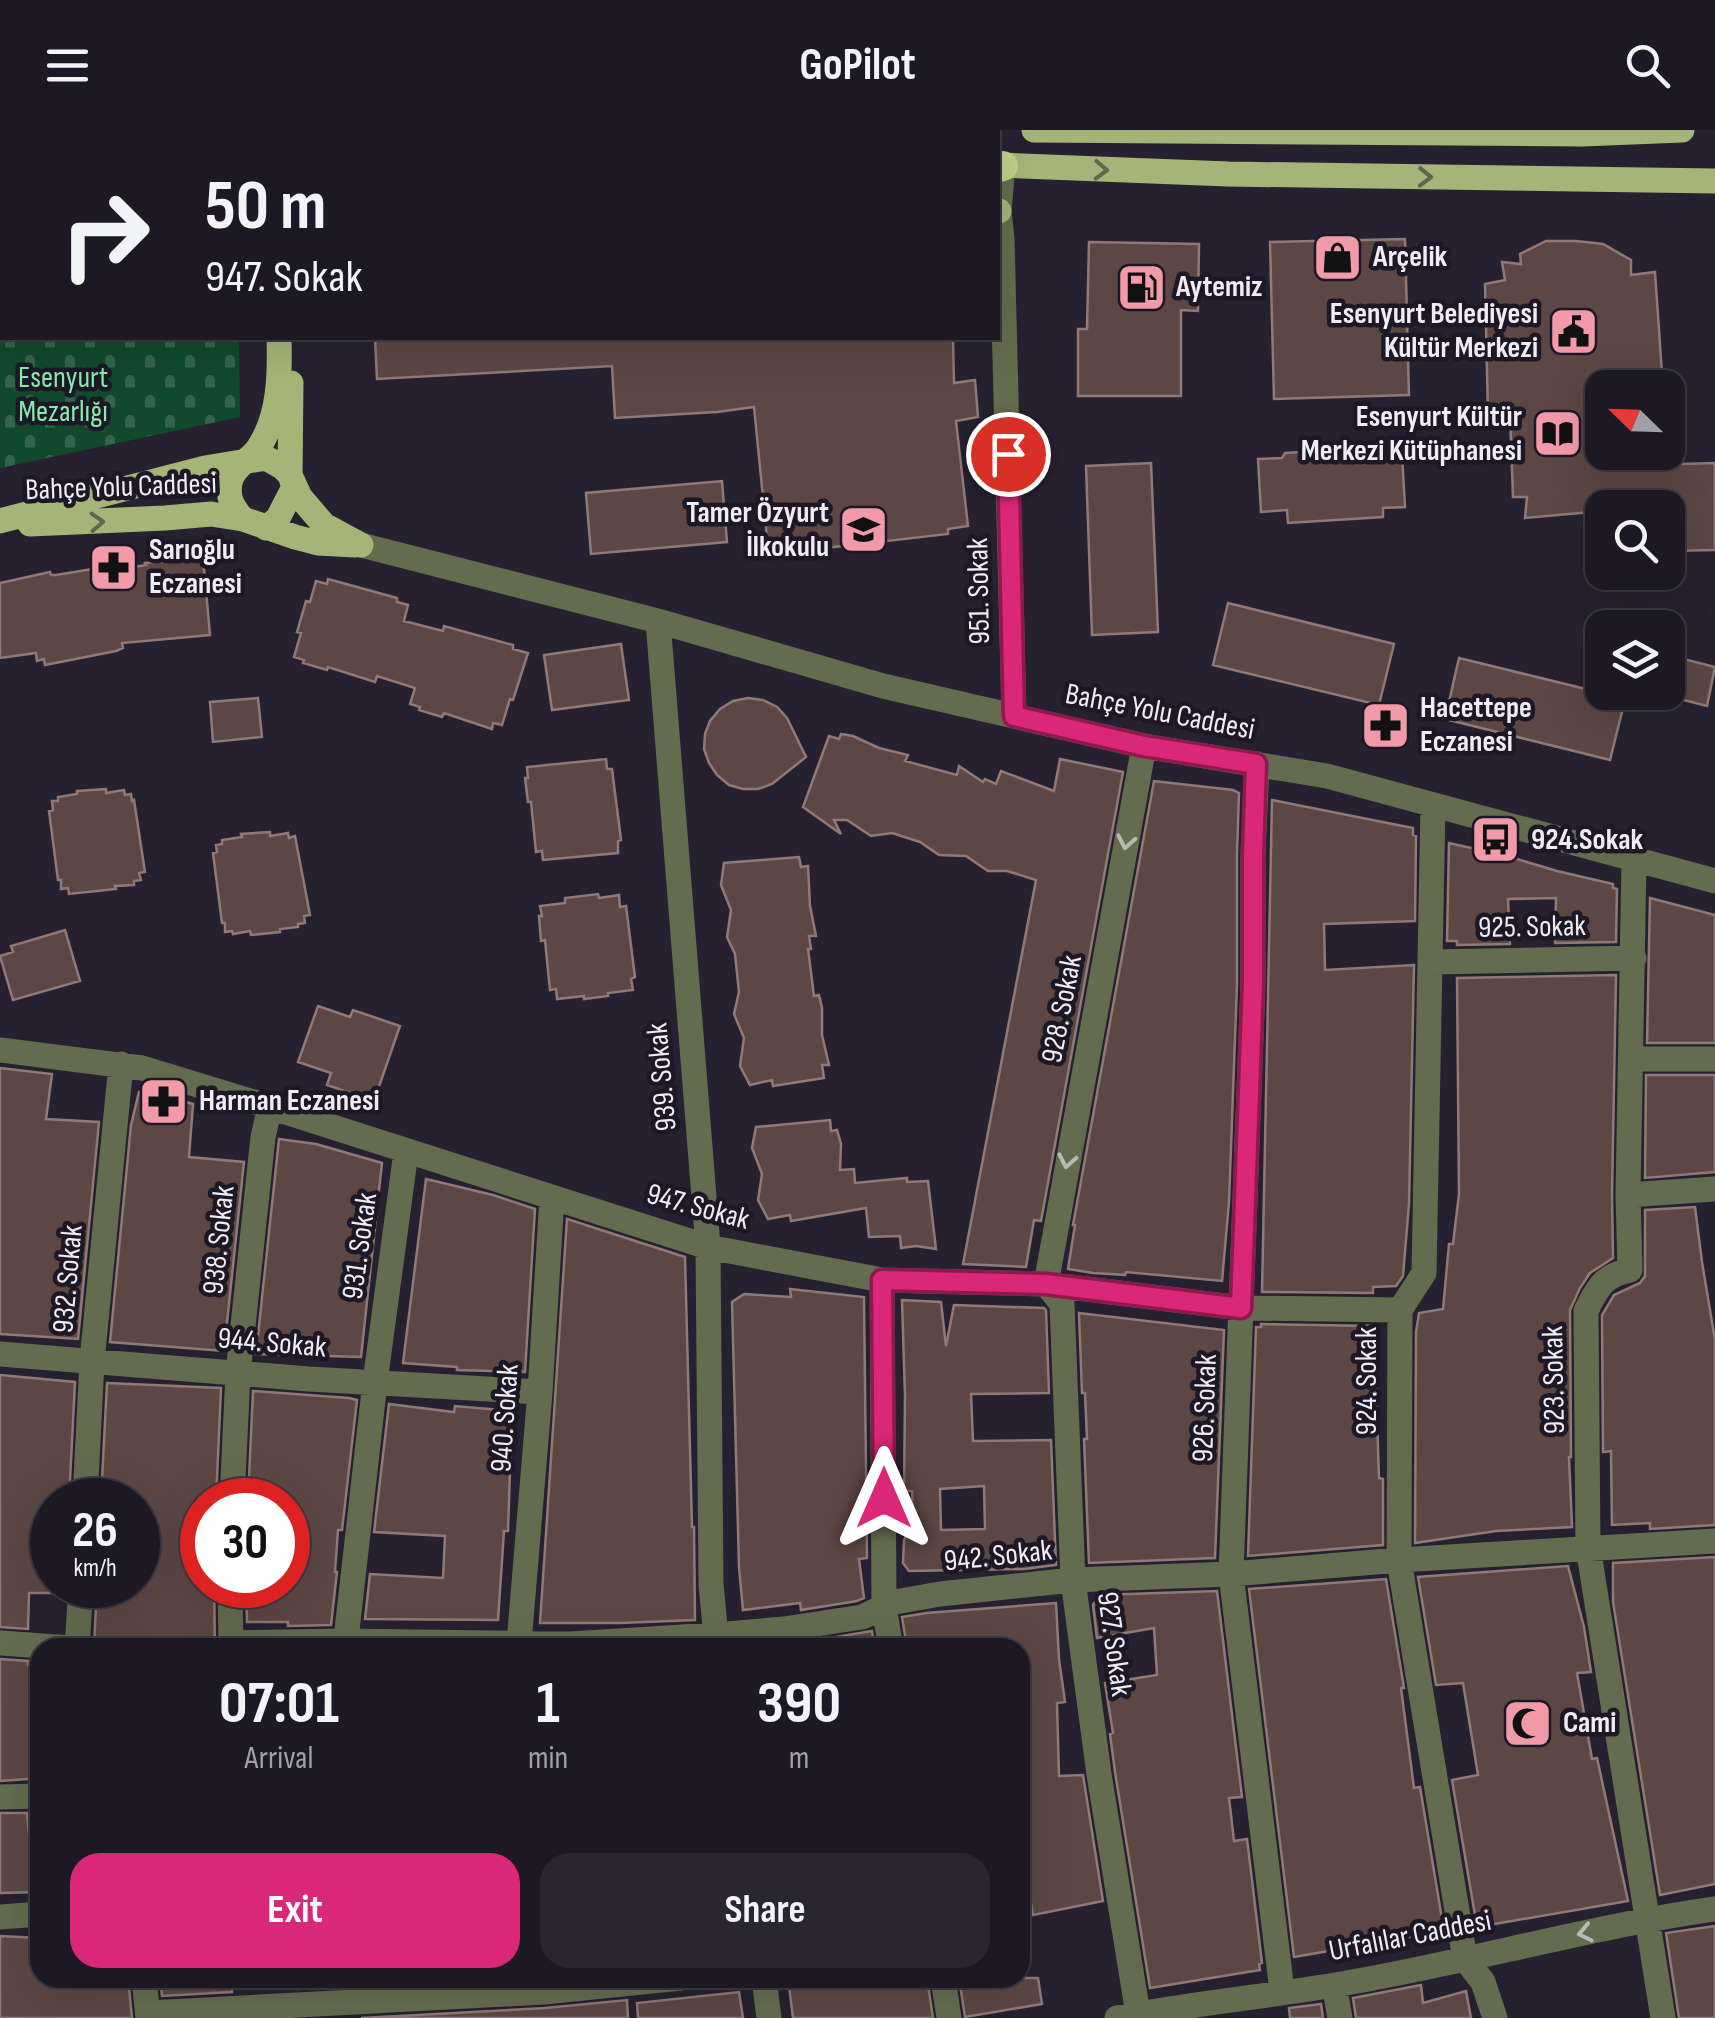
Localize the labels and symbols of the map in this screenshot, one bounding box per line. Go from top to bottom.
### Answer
one-way arrow [1093,159,1109,180]
one-way arrow [1418,166,1434,188]
shop icon: Arçelik [1312,231,1364,283]
place label: Arçelik [1372,239,1448,275]
fuel station icon: Aytemiz [1115,261,1167,313]
place label: Aytemiz [1175,269,1263,305]
place label: Esenyurt Belediyesi Kültür Merkezi [1330,296,1538,366]
public building icon: Esenyurt Belediyesi Kültür Merkezi [1547,305,1599,357]
park label: Esenyurt Mezarlığı [18,360,108,430]
north arrow [1585,370,1685,470]
place label: Esenyurt Kültür Merkezi Kütüphanesi [1301,399,1522,469]
library icon: Esenyurt Kültür Merkezi Kütüphanesi [1531,408,1583,460]
pin [966,412,1051,497]
street label: Bahçe Yolu Caddesi [24,466,218,508]
place label: Tamer Özyurt İlkokulu [686,495,829,565]
school or university icon: Tamer Özyurt İlkokulu [838,504,890,556]
one-way arrow [90,512,106,533]
place label: Sarıoğlu Eczanesi [149,532,242,602]
street label: 951. Sokak [960,537,998,645]
pharmacy icon: Sarıoğlu Eczanesi [88,541,140,593]
street label: Bahçe Yolu Caddesi [1062,676,1258,748]
place label: Hacettepe Eczanesi [1420,690,1532,760]
pharmacy icon: Hacettepe Eczanesi [1359,699,1411,751]
bus stop icon: 924.Sokak [1470,814,1522,866]
place label: 924.Sokak [1531,822,1643,858]
one-way arrow [1116,833,1137,850]
street label: 925. Sokak [1478,908,1587,946]
street label: 928. Sokak [1034,952,1090,1066]
street label: 939. Sokak [639,1021,685,1133]
pharmacy icon: Harman Eczanesi [138,1075,190,1127]
place label: Harman Eczanesi [199,1083,380,1119]
one-way arrow [1057,1152,1078,1169]
street label: 947. Sokak [643,1176,754,1238]
street label: 938. Sokak [195,1183,243,1296]
street label: 931. Sokak [335,1190,385,1302]
street label: 932. Sokak [45,1223,91,1335]
street label: 944. Sokak [216,1320,328,1366]
street label: 923. Sokak [1535,1325,1573,1435]
street label: 924. Sokak [1349,1326,1385,1435]
street label: 926. Sokak [1185,1353,1225,1463]
street label: 940. Sokak [483,1362,527,1473]
position arrow [832,1446,936,1550]
speed limit sign: 30 [180,1478,310,1608]
street label: 942. Sokak [942,1532,1054,1580]
street label: 927. Sokak [1089,1589,1139,1699]
mosque icon: Cami [1502,1697,1554,1749]
place label: Cami [1563,1705,1616,1741]
street label: Urfalılar Caddesi [1326,1903,1494,1969]
one-way arrow [1577,1921,1594,1942]

